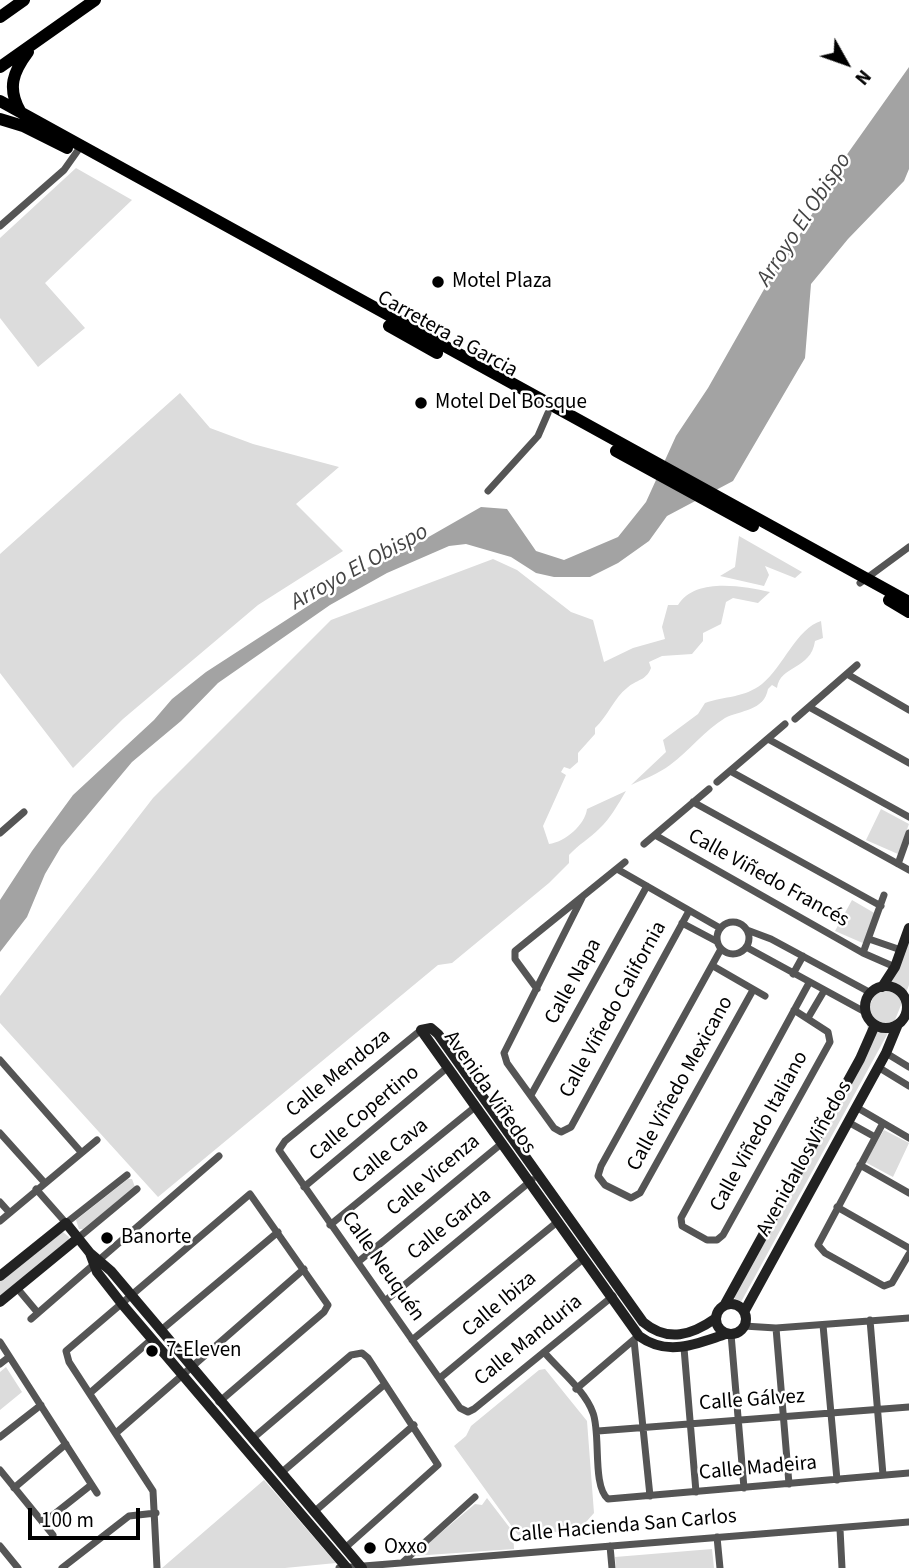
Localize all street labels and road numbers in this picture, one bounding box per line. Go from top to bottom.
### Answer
street label: Carretera a Garcia [372,286,522,384]
street label: Calle Viñedo Francés [683,824,853,934]
street label: Calle Viñedo California [555,917,673,1103]
street label: Calle Napa [540,935,608,1029]
street label: Calle Viñedo Mexicano [622,992,740,1176]
street label: Calle Mendoza [282,1024,396,1124]
street label: Avenida Viñedos [437,1027,541,1159]
street label: Calle Viñedo Italiano [705,1047,815,1217]
street label: Calle Copertino [305,1061,425,1167]
street label: Avenida los Viñedos [752,1077,858,1241]
street label: Calle Cava [348,1114,434,1190]
street label: Calle Vicenza [382,1130,486,1222]
street label: Calle Garda [403,1184,497,1266]
street label: Calle Neuquén [335,1207,429,1327]
street label: Calle Ibiza [458,1267,542,1343]
street label: Calle Manduria [470,1290,588,1392]
street label: Calle Gálvez [698,1385,806,1417]
street label: Calle Madeira [698,1451,818,1487]
street label: Calle Hacienda San Carlos [508,1505,738,1549]

